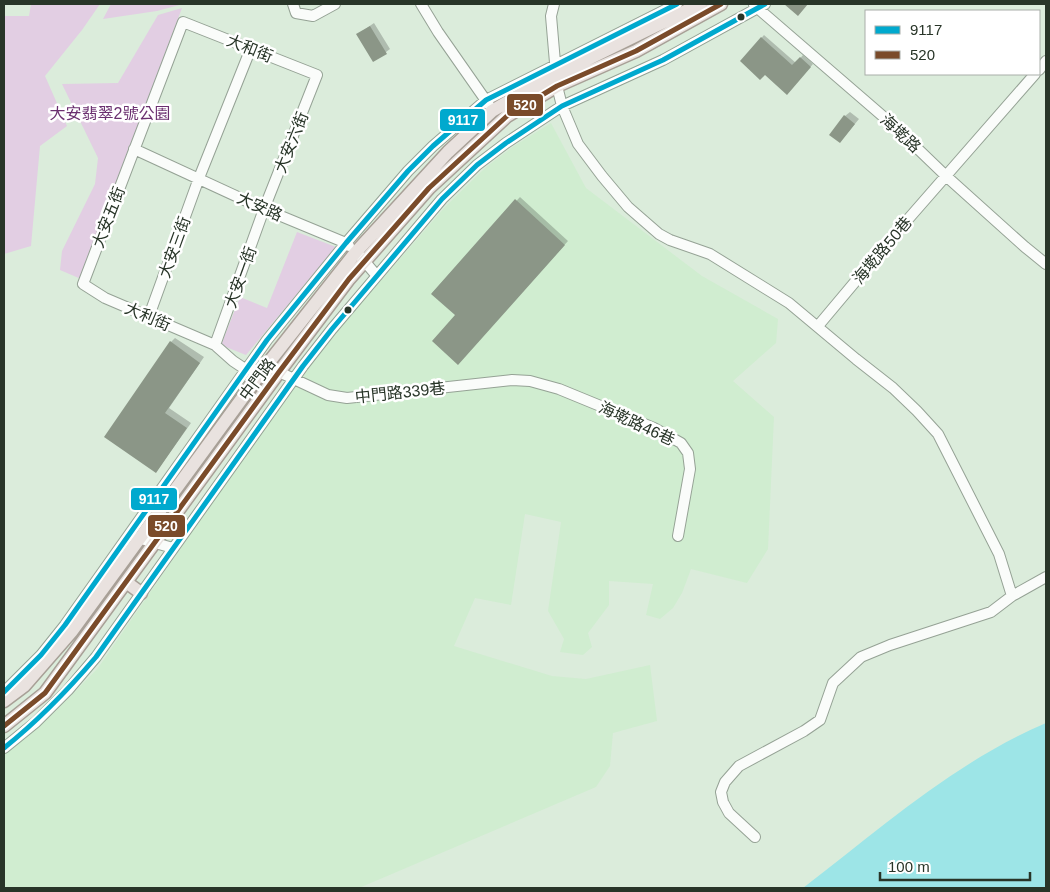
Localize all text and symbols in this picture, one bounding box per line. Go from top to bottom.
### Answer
legend [865,10,1040,75]
unlabelled marker [736,12,746,22]
text: 9117 [910,21,942,38]
street label: 大和街 [224,32,275,65]
text: 520 [910,46,935,63]
line badge: 520 [506,93,544,117]
text: 520 [513,97,537,113]
park label: 大安翡翠2號公園 [50,105,170,122]
line badge: 9117 [439,108,486,132]
street label: 大安六街 [272,109,311,175]
street label: 海墘路 [877,111,924,156]
text: 9117 [448,112,478,128]
street label: 大安五街 [89,184,128,250]
street label: 大安路 [234,189,285,224]
street label: 大安三街 [156,214,193,280]
street label: 海墘路50巷 [850,214,915,287]
street label: 大安一街 [222,244,259,310]
street label: 大利街 [122,299,173,334]
unlabelled marker [343,305,353,315]
street label: 中門路 [236,355,279,404]
street label: 中門路339巷 [354,379,446,406]
street label: 海墘路46巷 [596,398,677,448]
line badge: 9117 [130,487,178,511]
text: 9117 [139,491,169,507]
line badge: 520 [147,514,186,538]
text: 520 [154,518,178,534]
scale bar [880,850,1030,882]
text: 100 m [888,858,930,875]

